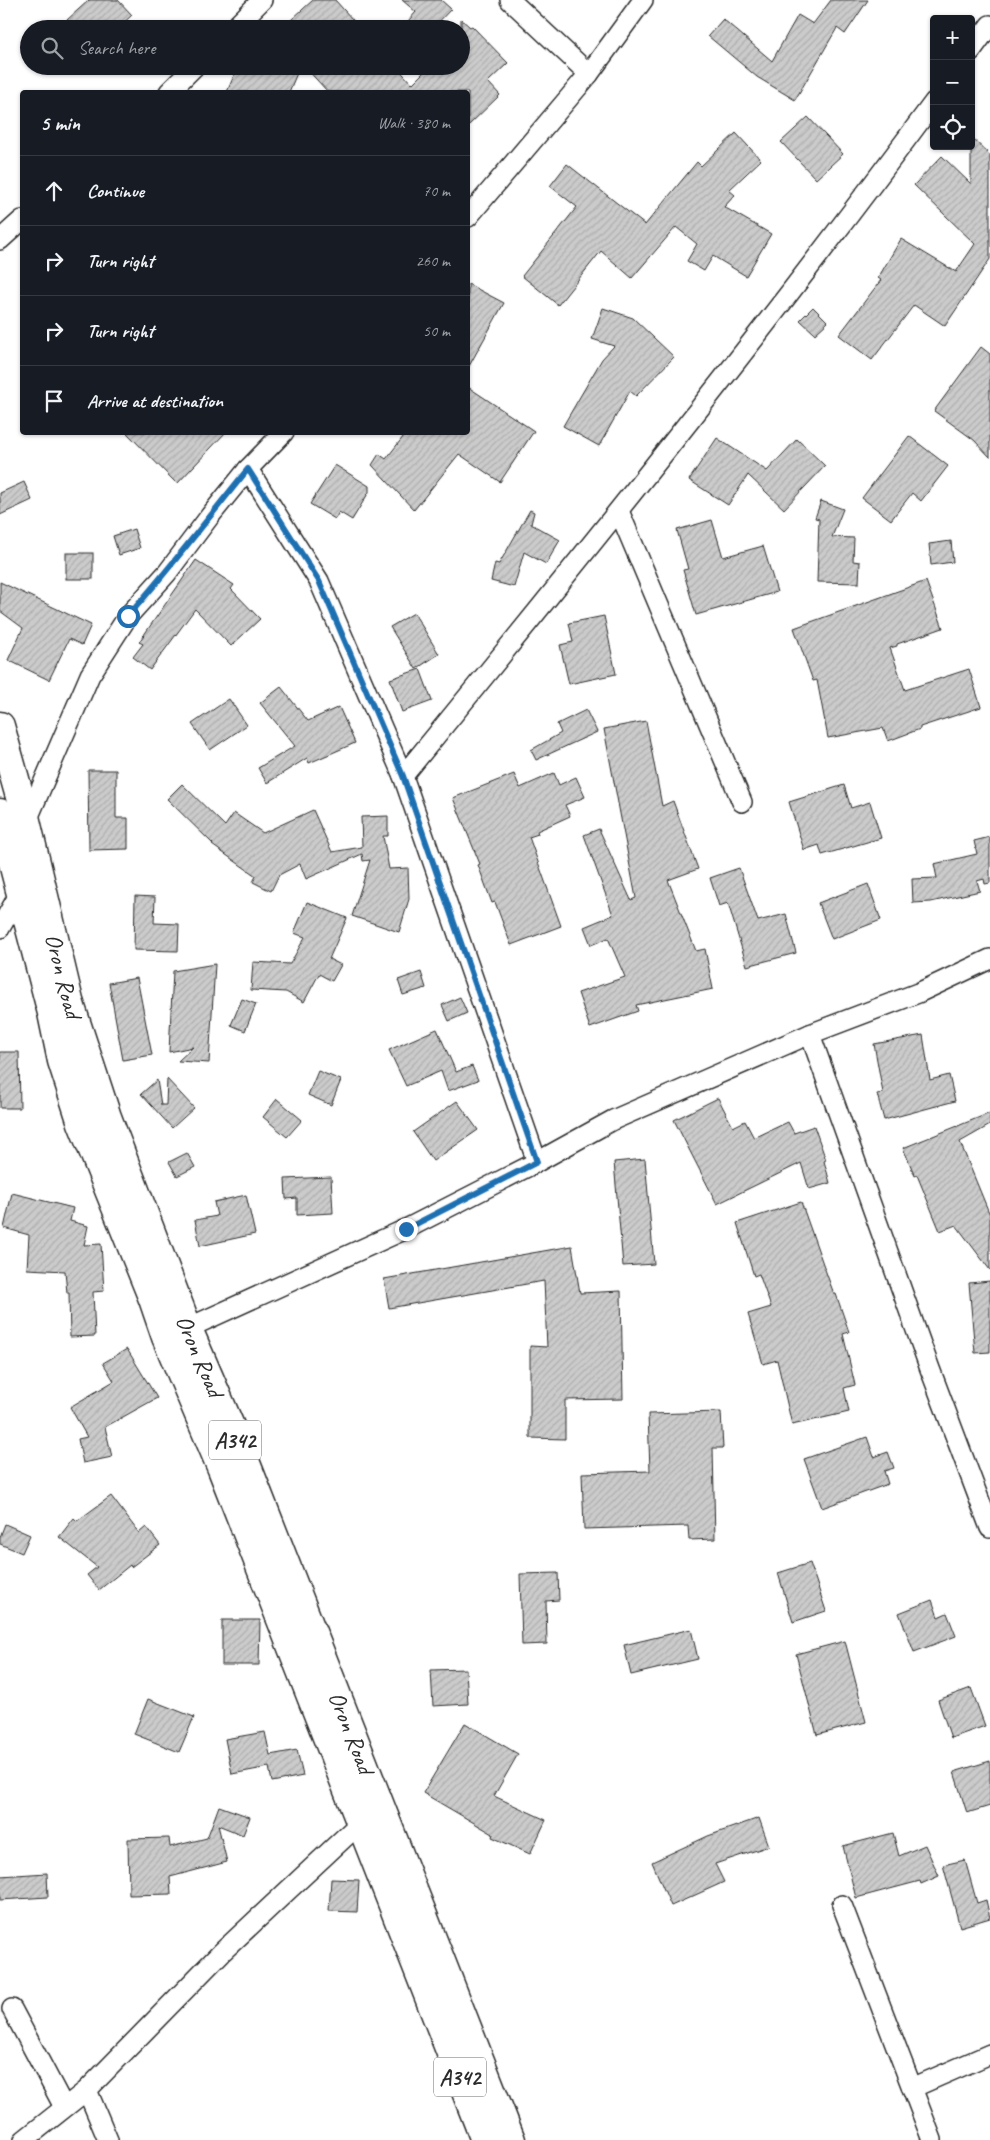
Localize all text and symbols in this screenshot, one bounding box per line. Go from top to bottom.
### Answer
map controls [930,15,975,150]
button: + [930,15,975,60]
search box [20,20,470,75]
icon: search [38,34,66,62]
text: Search here [78,36,155,60]
button: − [930,60,975,105]
button: locate [930,105,975,150]
text: 5 min [40,110,80,136]
text: Walk · 380 m [378,113,450,133]
icon: ahead [40,177,68,205]
text: Continue [87,179,144,203]
text: 70 m [423,181,450,201]
icon: right [40,247,68,275]
text: Turn right [87,249,154,273]
text: 260 m [416,251,450,271]
icon: right [40,317,68,345]
text: Turn right [87,319,154,343]
text: 50 m [423,321,450,341]
icon: arrive [40,387,68,415]
text: Arrive at destination [87,389,223,413]
route start [117,605,140,628]
street label: Oron Road [38,931,90,1026]
route end [395,1218,418,1241]
street label: Oron Road [169,1311,232,1405]
road number: A342 [209,1420,261,1460]
street label: Oron Road [322,1687,382,1781]
road number: A342 [434,2058,486,2096]

